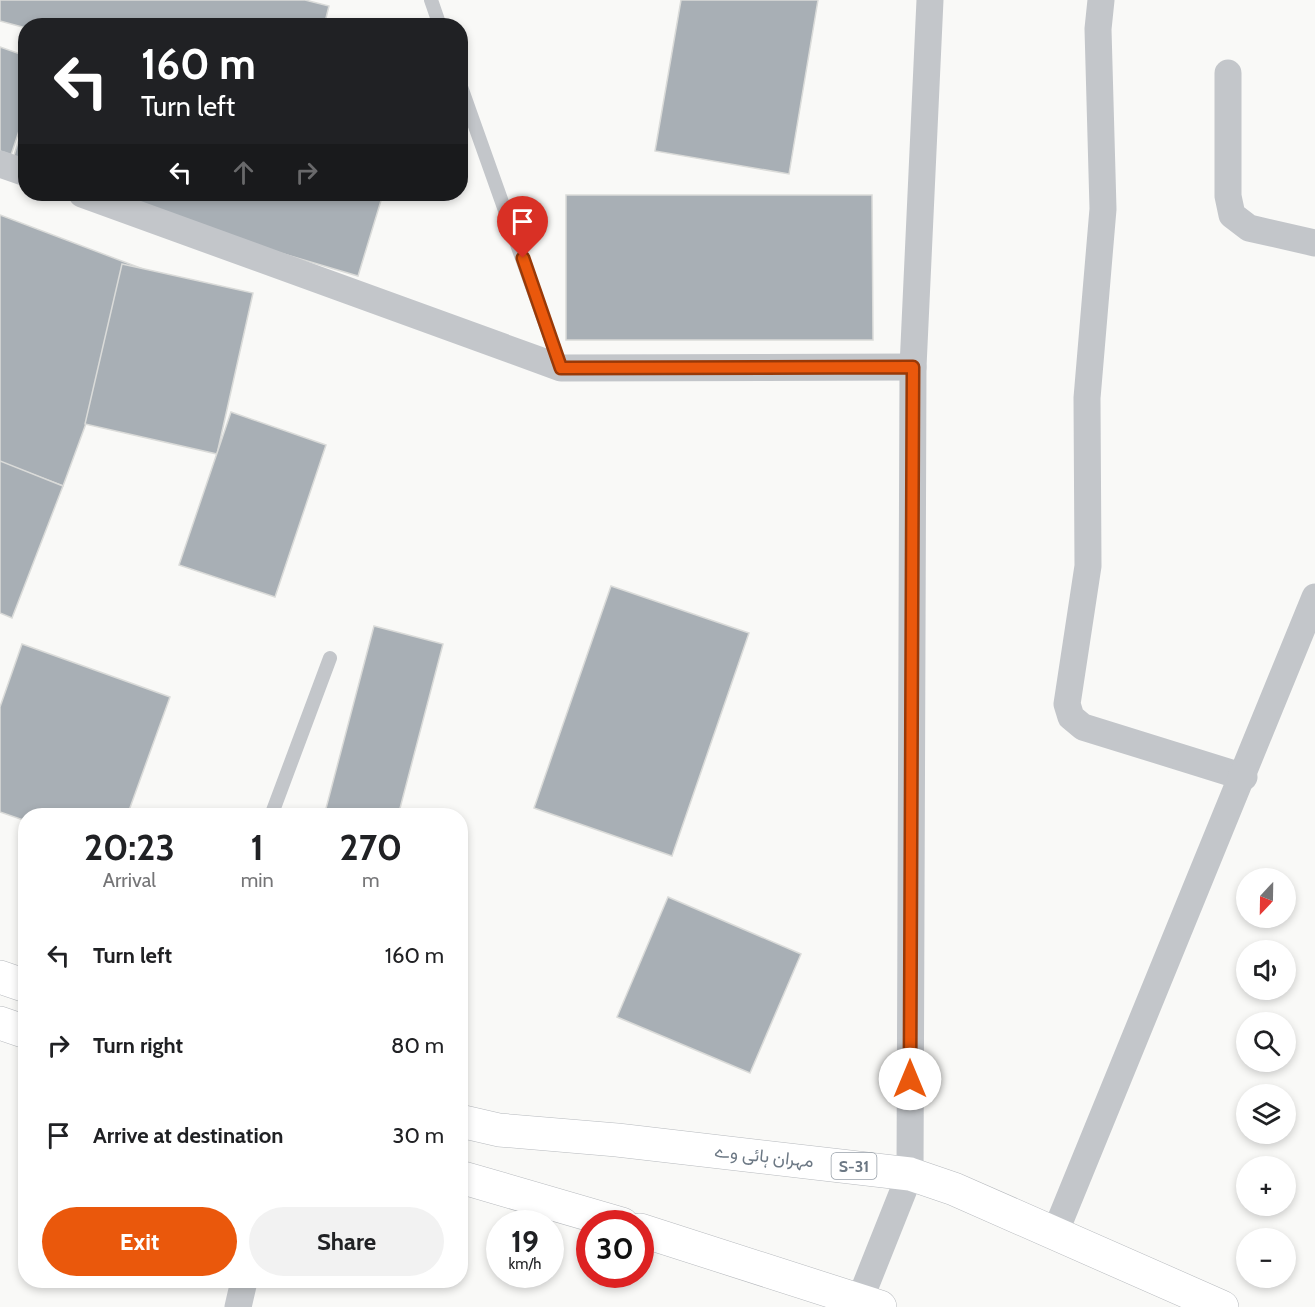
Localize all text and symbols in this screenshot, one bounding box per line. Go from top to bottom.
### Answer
text: 160 m [141,38,256,90]
icon: left [42,42,120,120]
text: Turn left [141,90,235,123]
icon: left [164,156,197,189]
icon: ahead [227,156,260,189]
icon: right [290,156,323,189]
pin [497,196,548,258]
icon: arrive [506,205,539,238]
text: 20:23 [84,825,175,869]
text: 1 [251,825,264,869]
text: 270 [340,825,402,869]
text: Arrival [103,868,156,892]
text: min [241,868,274,892]
text: m [362,868,380,892]
north arrow [1236,868,1296,928]
map controls [1236,868,1296,1288]
icon: left [42,939,75,972]
button: sound [1236,940,1296,1000]
text: Turn left [93,942,172,969]
text: 160 m [385,942,444,969]
button: search [1236,1012,1296,1072]
icon: right [42,1029,75,1062]
text: Turn right [93,1032,183,1059]
text: 80 m [391,1032,444,1059]
position arrow [878,1047,942,1111]
button: layers [1236,1084,1296,1144]
icon: arrive [42,1119,75,1152]
text: Arrive at destination [93,1122,283,1149]
text: 30 m [392,1122,444,1149]
street label: مہران ہائی وے [713,1140,815,1173]
road number: S-31 [832,1153,876,1179]
button: + [1236,1156,1296,1216]
button: Exit [42,1207,237,1276]
button: Share [249,1207,444,1276]
speed limit sign: 30 [576,1210,654,1288]
text: 19 [511,1223,539,1260]
button: − [1236,1228,1296,1288]
text: km/h [509,1255,541,1273]

